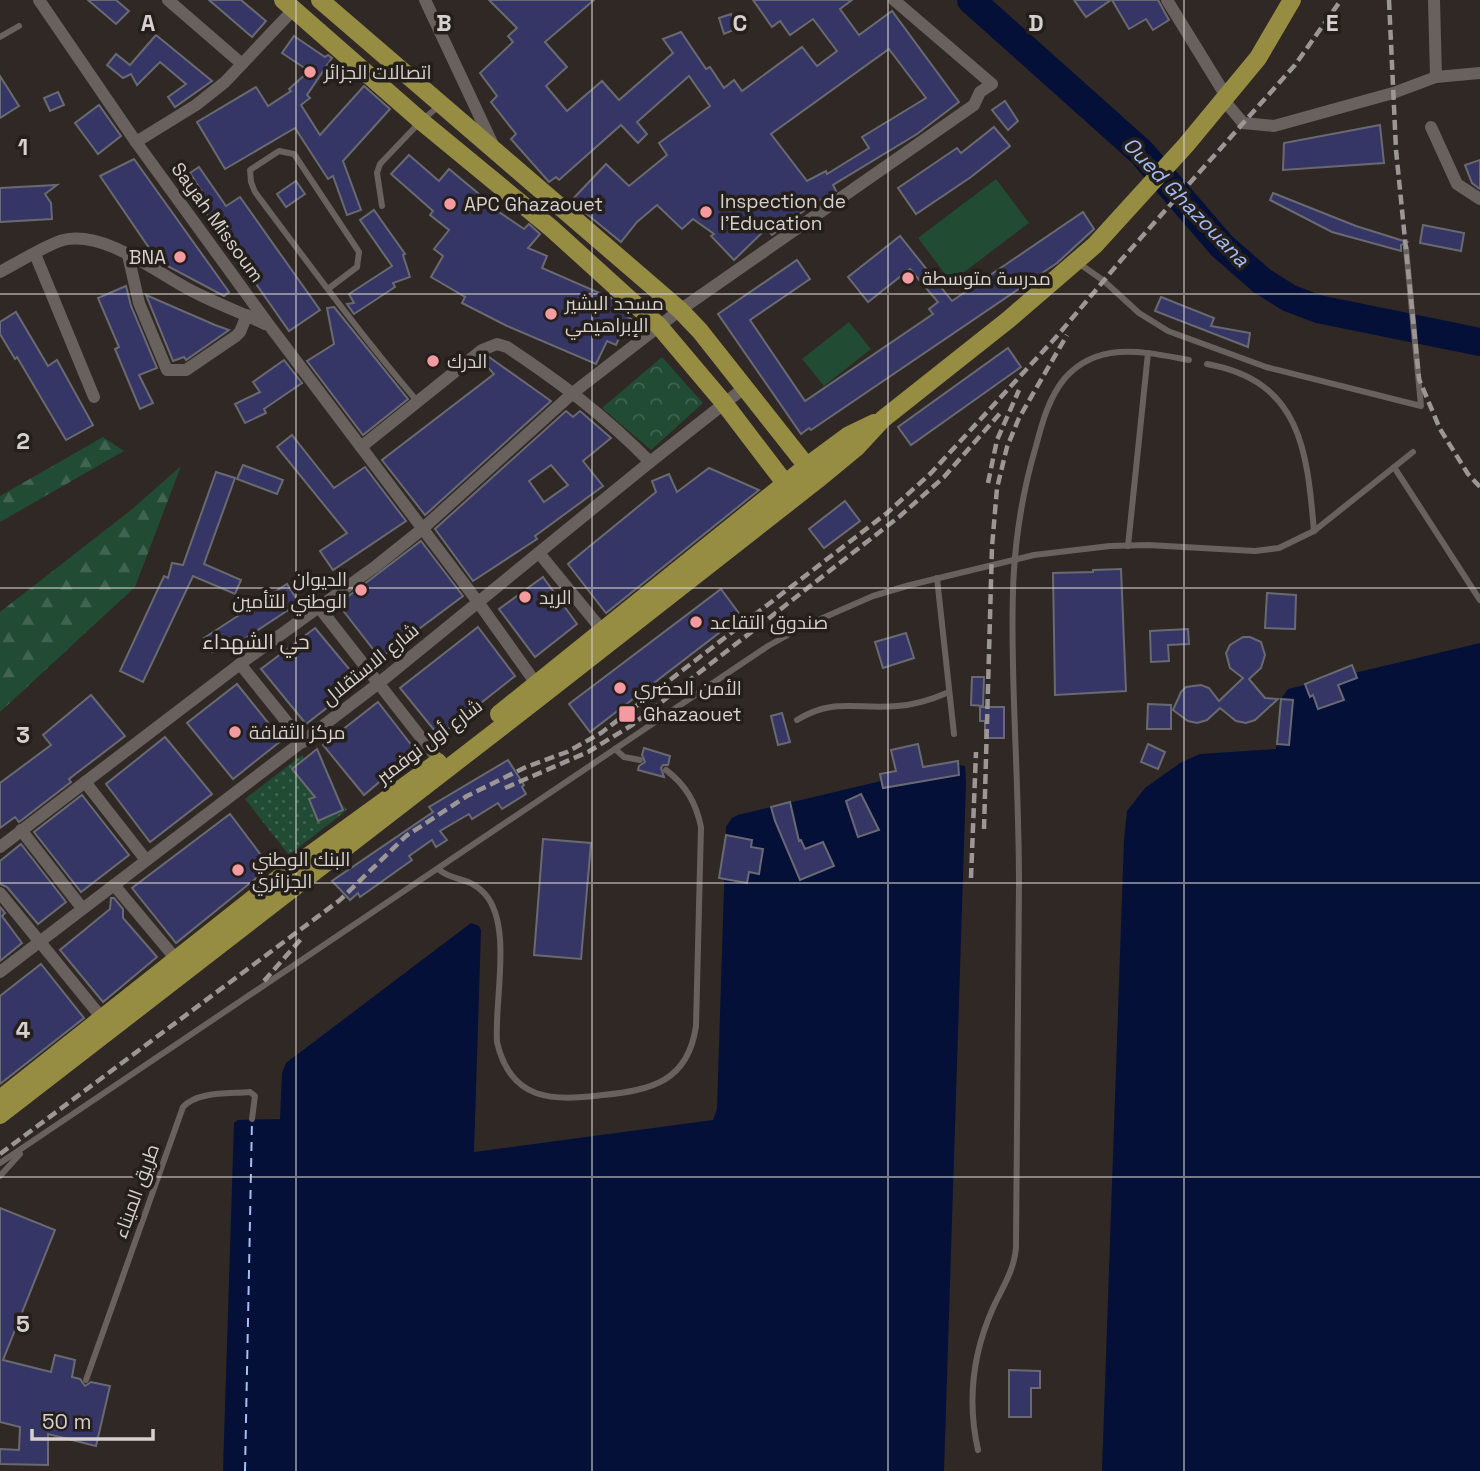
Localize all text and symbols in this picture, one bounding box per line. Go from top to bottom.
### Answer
text: A [141,8,156,38]
text: B [436,8,452,38]
text: C [733,8,747,38]
text: D [1028,8,1044,38]
text: E [1326,8,1338,38]
place label: اتصالات الجزائر [323,60,432,85]
marker: اتصالات الجزائر [302,64,318,80]
water label: Oued Ghazouana [1117,131,1256,273]
text: 1 [18,132,28,162]
street label: Sayah Missoum [166,157,270,287]
place label: Inspection de l'Education [720,189,846,236]
place label: APC Ghazaouet [464,192,603,217]
marker: APC Ghazaouet [442,196,458,212]
marker: Inspection de l'Education [698,204,714,220]
place label: BNA [129,245,166,270]
marker: BNA [172,249,188,265]
place label: مدرسة متوسطة [922,266,1051,291]
marker: مدرسة متوسطة [900,270,916,286]
place label: مسجد البشير الإبراهيمي [564,291,664,340]
marker: مسجد البشير الإبراهيمي [543,306,559,322]
place label: الدرك [447,349,487,374]
marker: الدرك [425,353,441,369]
text: 2 [16,426,30,456]
place label: الديوان الوطني للتأمين [232,567,347,616]
marker: الديوان الوطني للتأمين [353,582,369,598]
place label: الريد [539,585,572,610]
marker: الريد [517,589,533,605]
place label: صندوق التقاعد [710,610,828,635]
marker: صندوق التقاعد [688,614,704,630]
street label: شارع الاستقلال [317,618,425,712]
district label: حي الشهداء [202,628,310,658]
place label: الأمن الحضري [634,676,742,703]
marker: الأمن الحضري [612,680,628,696]
street label: شارع أول نوفمبر [371,693,488,791]
place label: Ghazaouet [643,702,742,727]
marker: Ghazaouet [617,704,637,724]
text: 3 [16,720,30,750]
place label: مركز الثقافة [249,720,346,745]
marker: مركز الثقافة [227,724,243,740]
place label: البنك الوطني الجزائري [252,847,350,896]
marker: البنك الوطني الجزائري [230,862,246,878]
text: 4 [16,1015,31,1045]
street label: طريق الميناء [108,1141,165,1242]
text: 5 [16,1309,30,1339]
scale bar [32,1398,152,1442]
text: 50 m [42,1408,92,1435]

